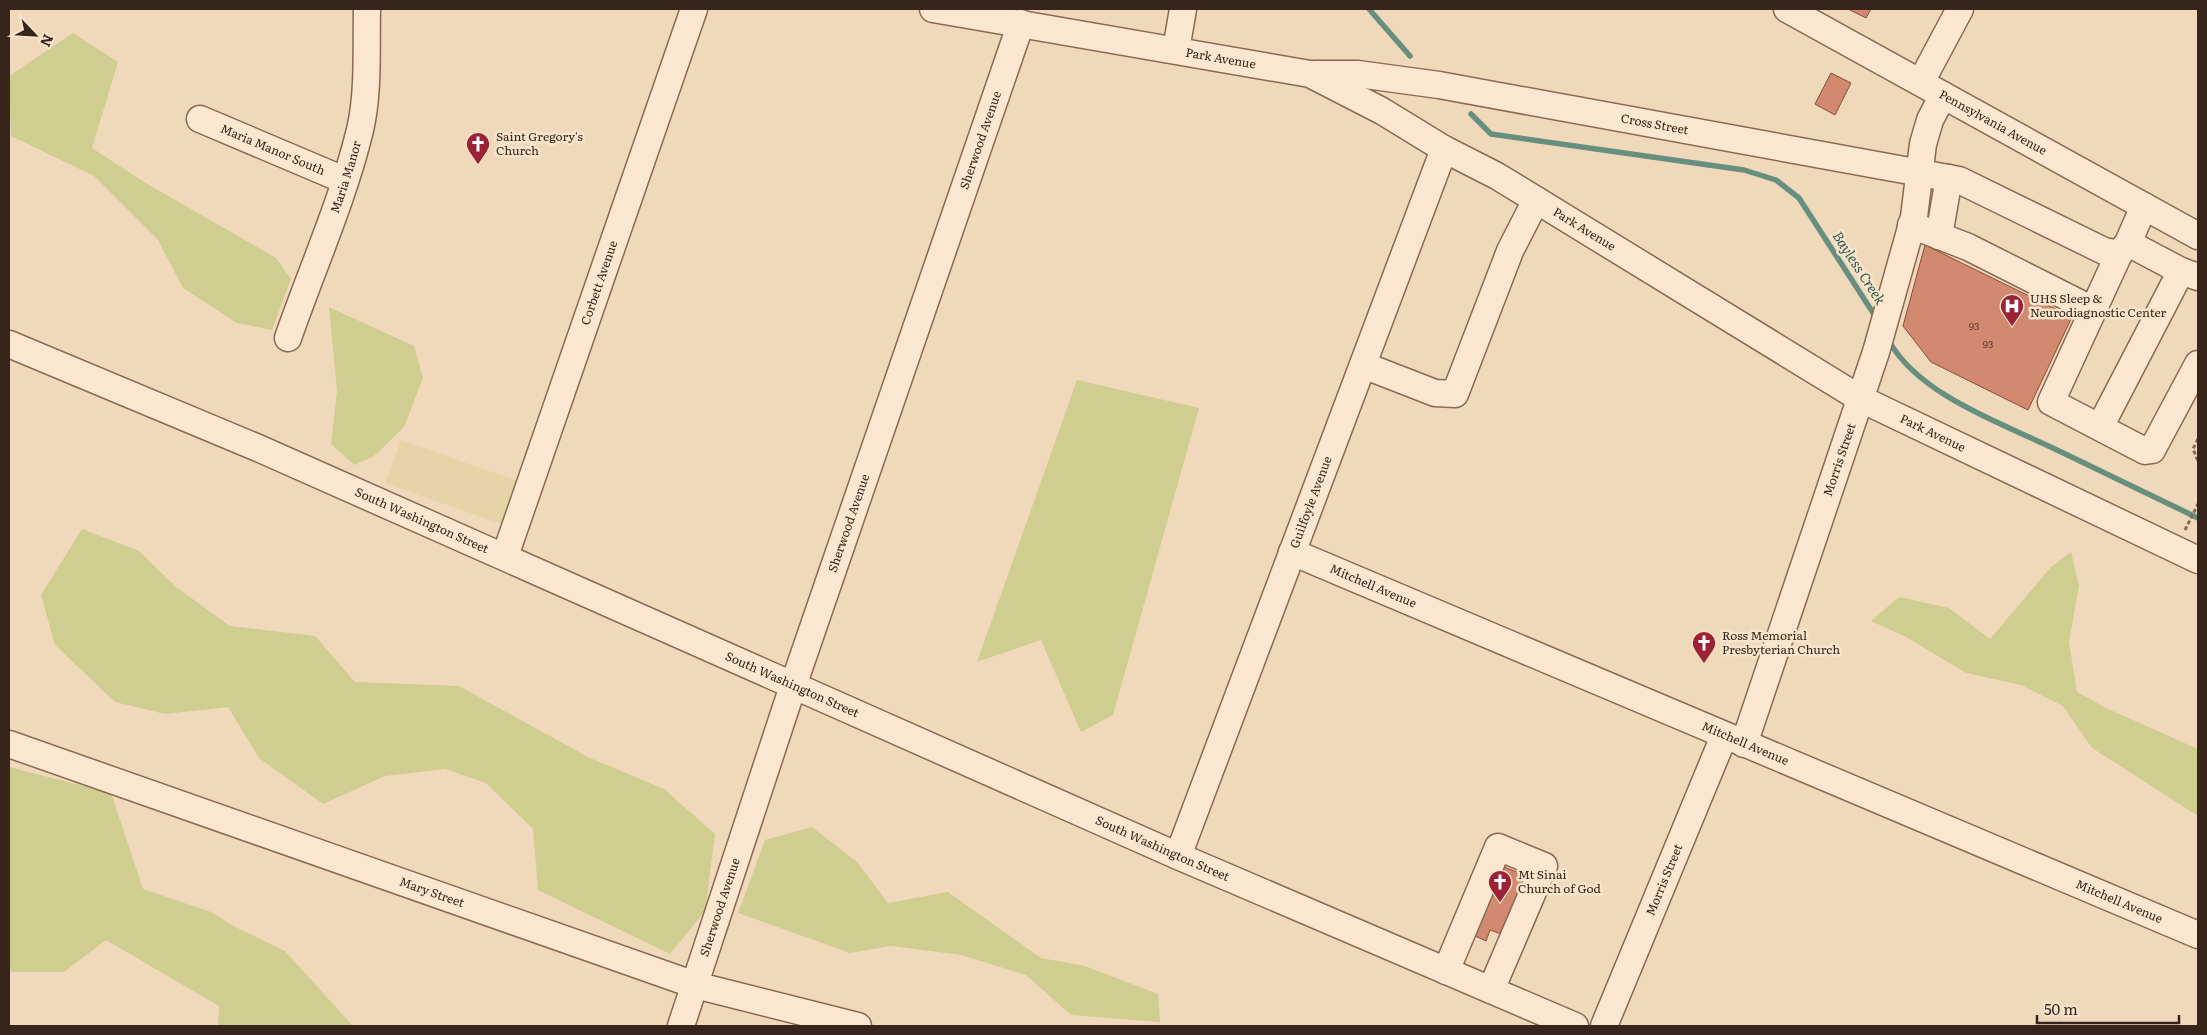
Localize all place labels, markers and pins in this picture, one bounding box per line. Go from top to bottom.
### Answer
place label: Saint Gregory's Church [496,127,584,159]
church icon: Saint Gregory's Church [465,131,491,165]
place label: UHS Sleep & Neurodiagnostic Center [2030,289,2167,321]
hospital icon: UHS Sleep & Neurodiagnostic Center [1999,293,2025,327]
place label: Ross Memorial Presbyterian Church [1722,626,1840,658]
church icon: Ross Memorial Presbyterian Church [1691,630,1717,664]
place label: Mt Sinai Church of God [1518,865,1601,897]
church icon: Mt Sinai Church of God [1487,869,1513,903]

